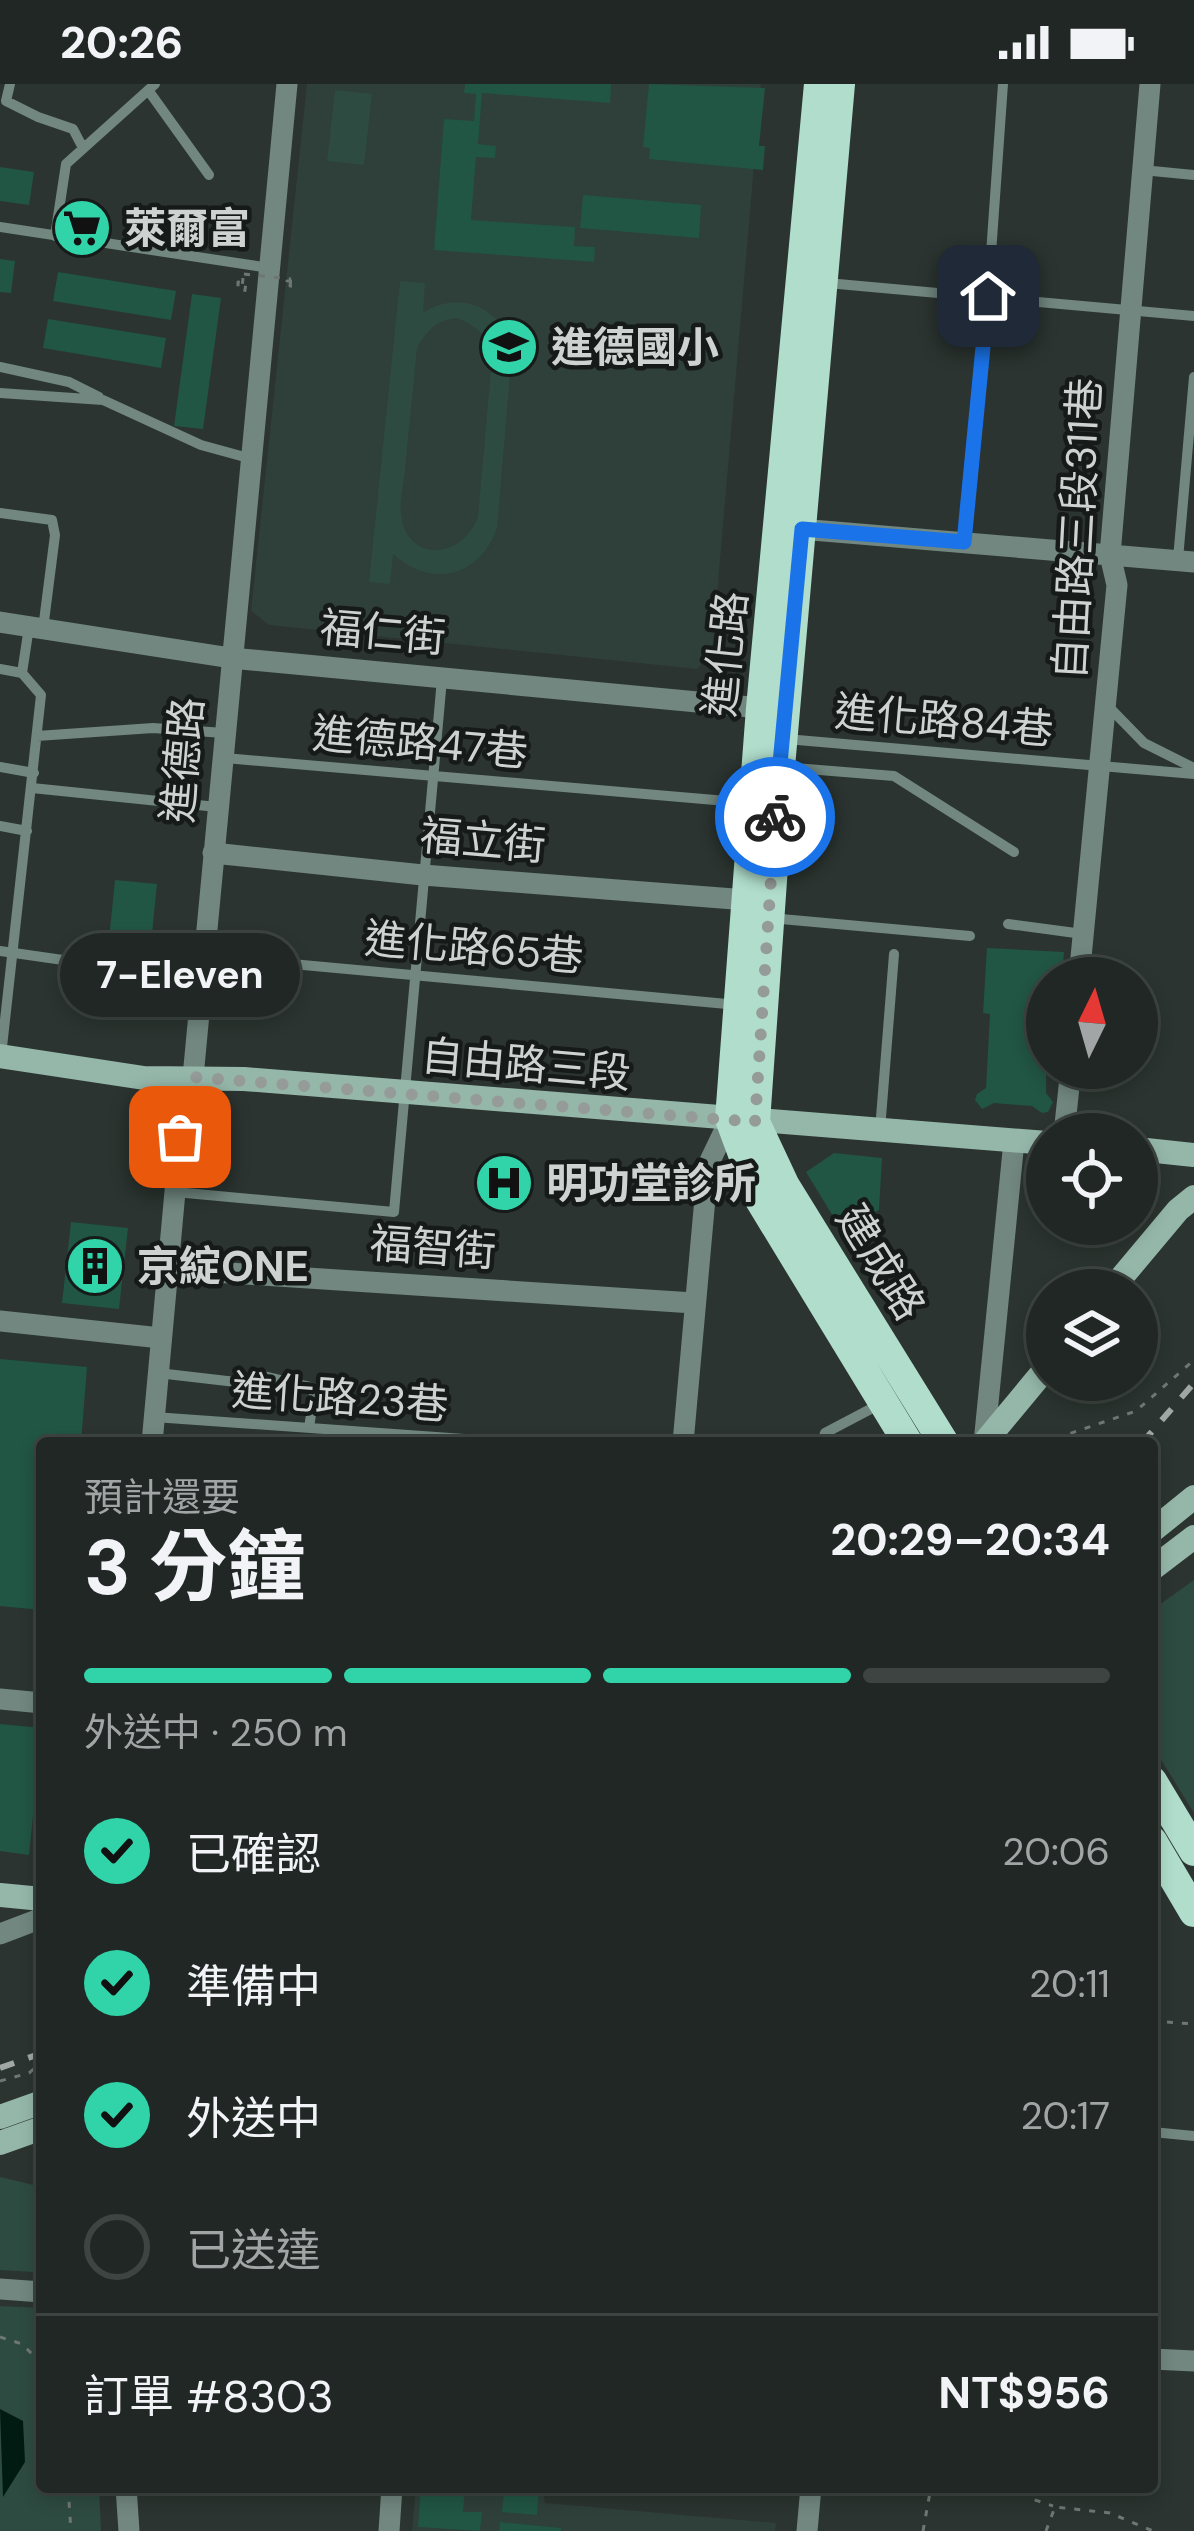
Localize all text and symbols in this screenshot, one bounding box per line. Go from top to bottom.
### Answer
text: 20:26 [60,13,183,72]
supermarket icon: 萊爾富 [51,197,113,259]
place label: 萊爾富 [124,201,250,256]
pin [937,245,1039,347]
icon: home [955,263,1021,329]
school or university icon: 進德國小 [478,316,540,378]
place label: 進德國小 [551,320,719,375]
street label: 自由路三段311巷 [1042,377,1113,681]
street label: 進化路 [692,589,759,720]
street label: 福仁街 [318,600,448,665]
street label: 進化路84巷 [832,684,1055,757]
street label: 進德路 [150,695,215,825]
street label: 進德路47巷 [310,706,530,779]
courier [715,757,835,877]
icon: bike [742,784,808,850]
street label: 福立街 [418,808,548,873]
street label: 進化路65巷 [362,911,586,984]
callout: 7-Eleven [60,933,300,1017]
text: 7-Eleven [96,949,264,1000]
north arrow [1026,957,1158,1089]
map controls [1026,957,1158,1401]
street label: 自由路三段 [419,1028,633,1101]
pin [129,1086,231,1188]
icon: bag [147,1104,213,1170]
button: locate [1026,1113,1158,1245]
hospital icon: 明功堂診所 [473,1152,535,1214]
place label: 明功堂診所 [546,1156,756,1211]
street label: 建成路 [824,1194,937,1330]
street label: 福智街 [368,1216,498,1279]
building icon: 京綻ONE [64,1235,126,1297]
place label: 京綻ONE [137,1239,309,1294]
button: layers [1026,1269,1158,1401]
street label: 進化路23巷 [230,1362,450,1433]
text: 預計還要 [84,1472,240,1523]
text: 20:29–20:34 [830,1510,1110,1569]
text: 3 分鐘 [84,1517,305,1618]
text: 外送中 · 250 m [84,1707,348,1758]
icon: check [84,1818,150,1884]
text: 已確認 [186,1825,321,1884]
text: 20:06 [1002,1826,1110,1877]
icon: check [84,1950,150,2016]
text: 準備中 [186,1957,321,2016]
text: 20:11 [1029,1958,1110,2009]
icon: check [84,2082,150,2148]
text: 外送中 [186,2089,321,2148]
text: 20:17 [1020,2090,1110,2141]
text: 已送達 [186,2221,321,2280]
text: NT$956 [938,2363,1110,2422]
text: 訂單 #8303 [84,2367,333,2426]

